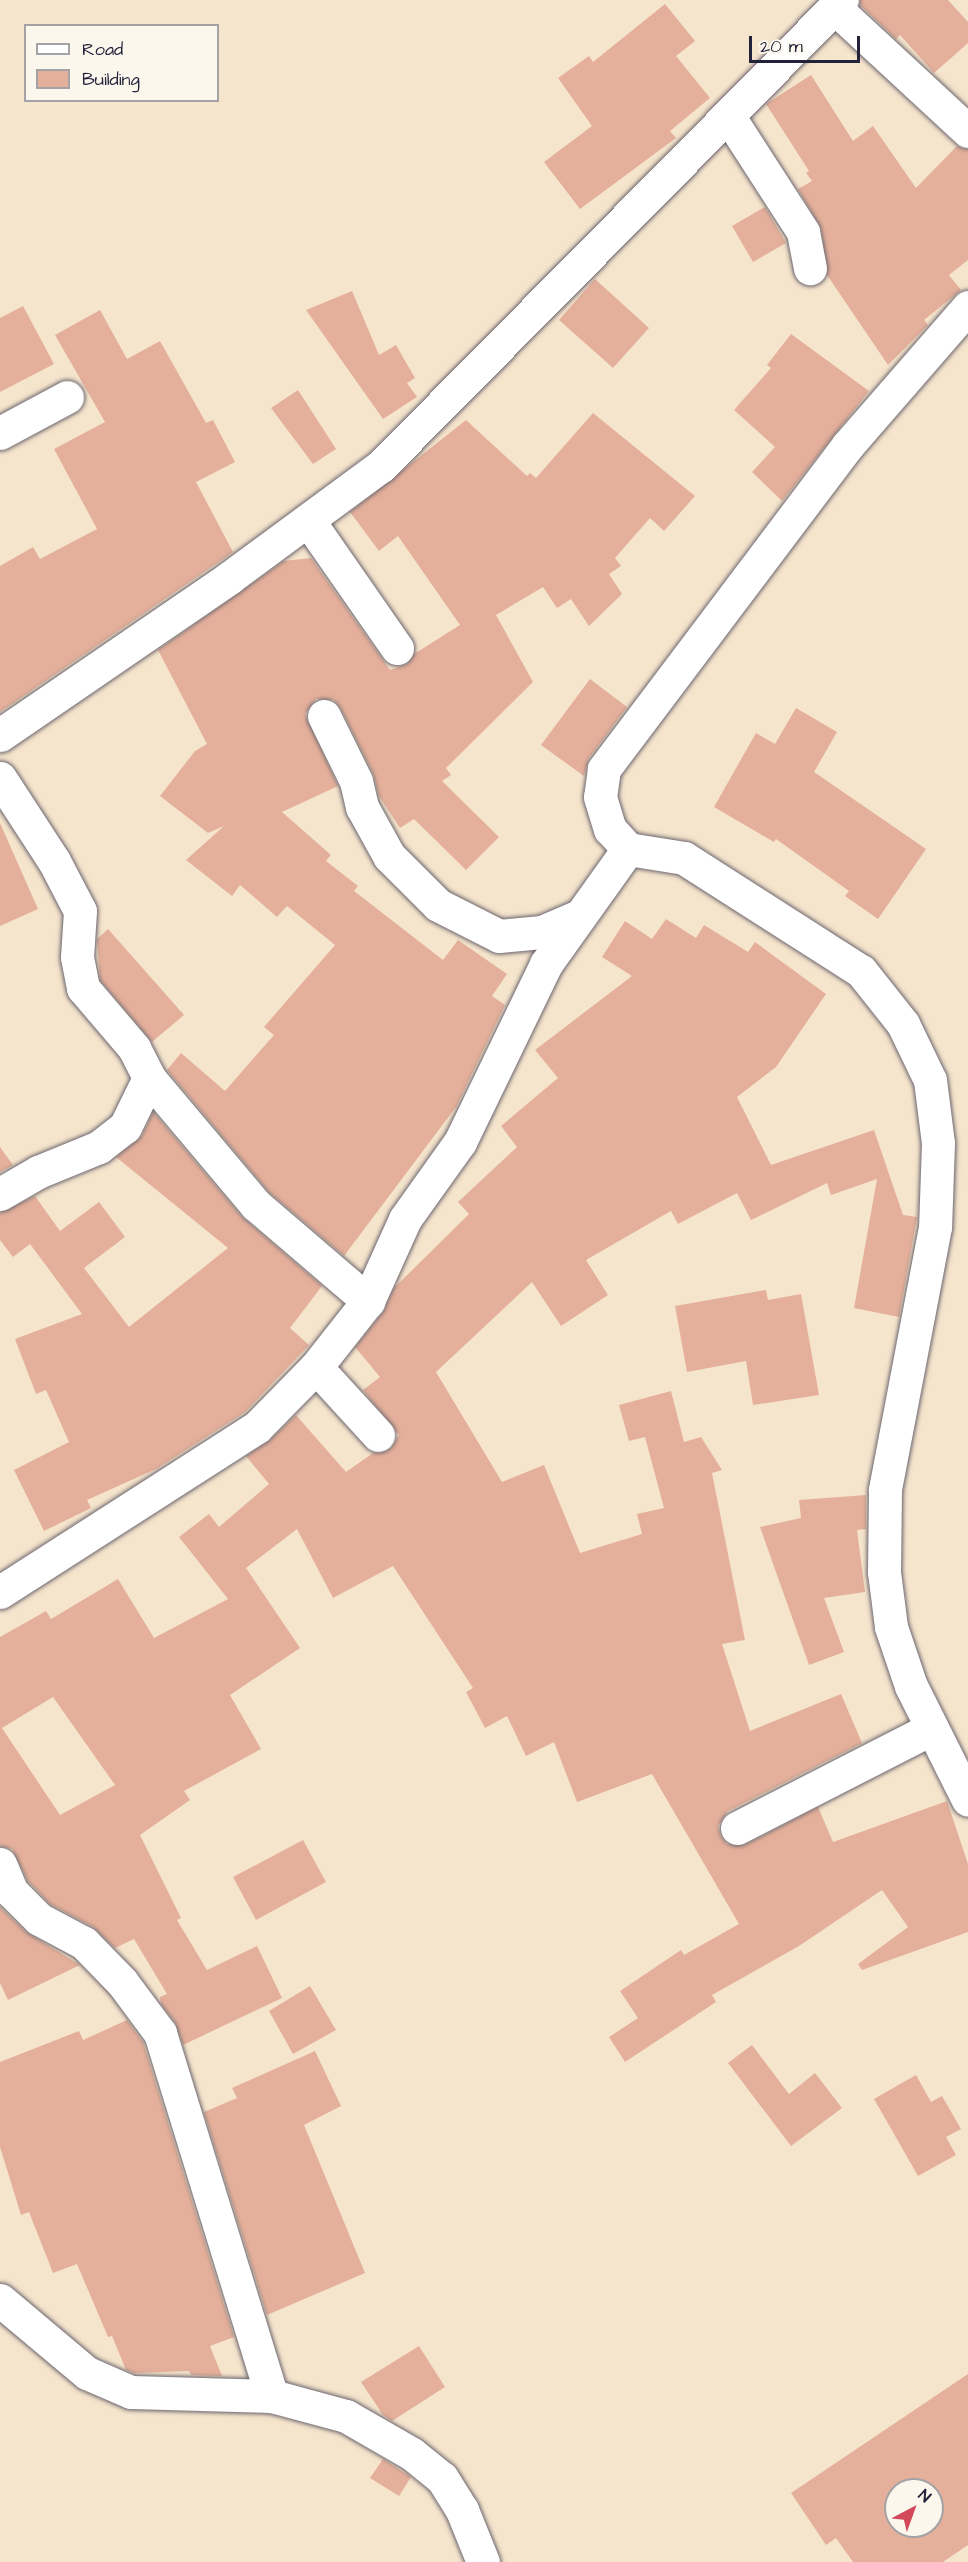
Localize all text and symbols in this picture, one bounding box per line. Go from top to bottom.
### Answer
legend [24,24,219,102]
scale bar [752,24,863,62]
text: 20 m [760,34,803,59]
text: Road [82,37,123,62]
text: Building [82,67,140,92]
north arrow [884,2478,944,2538]
text: N [913,2484,935,2508]

